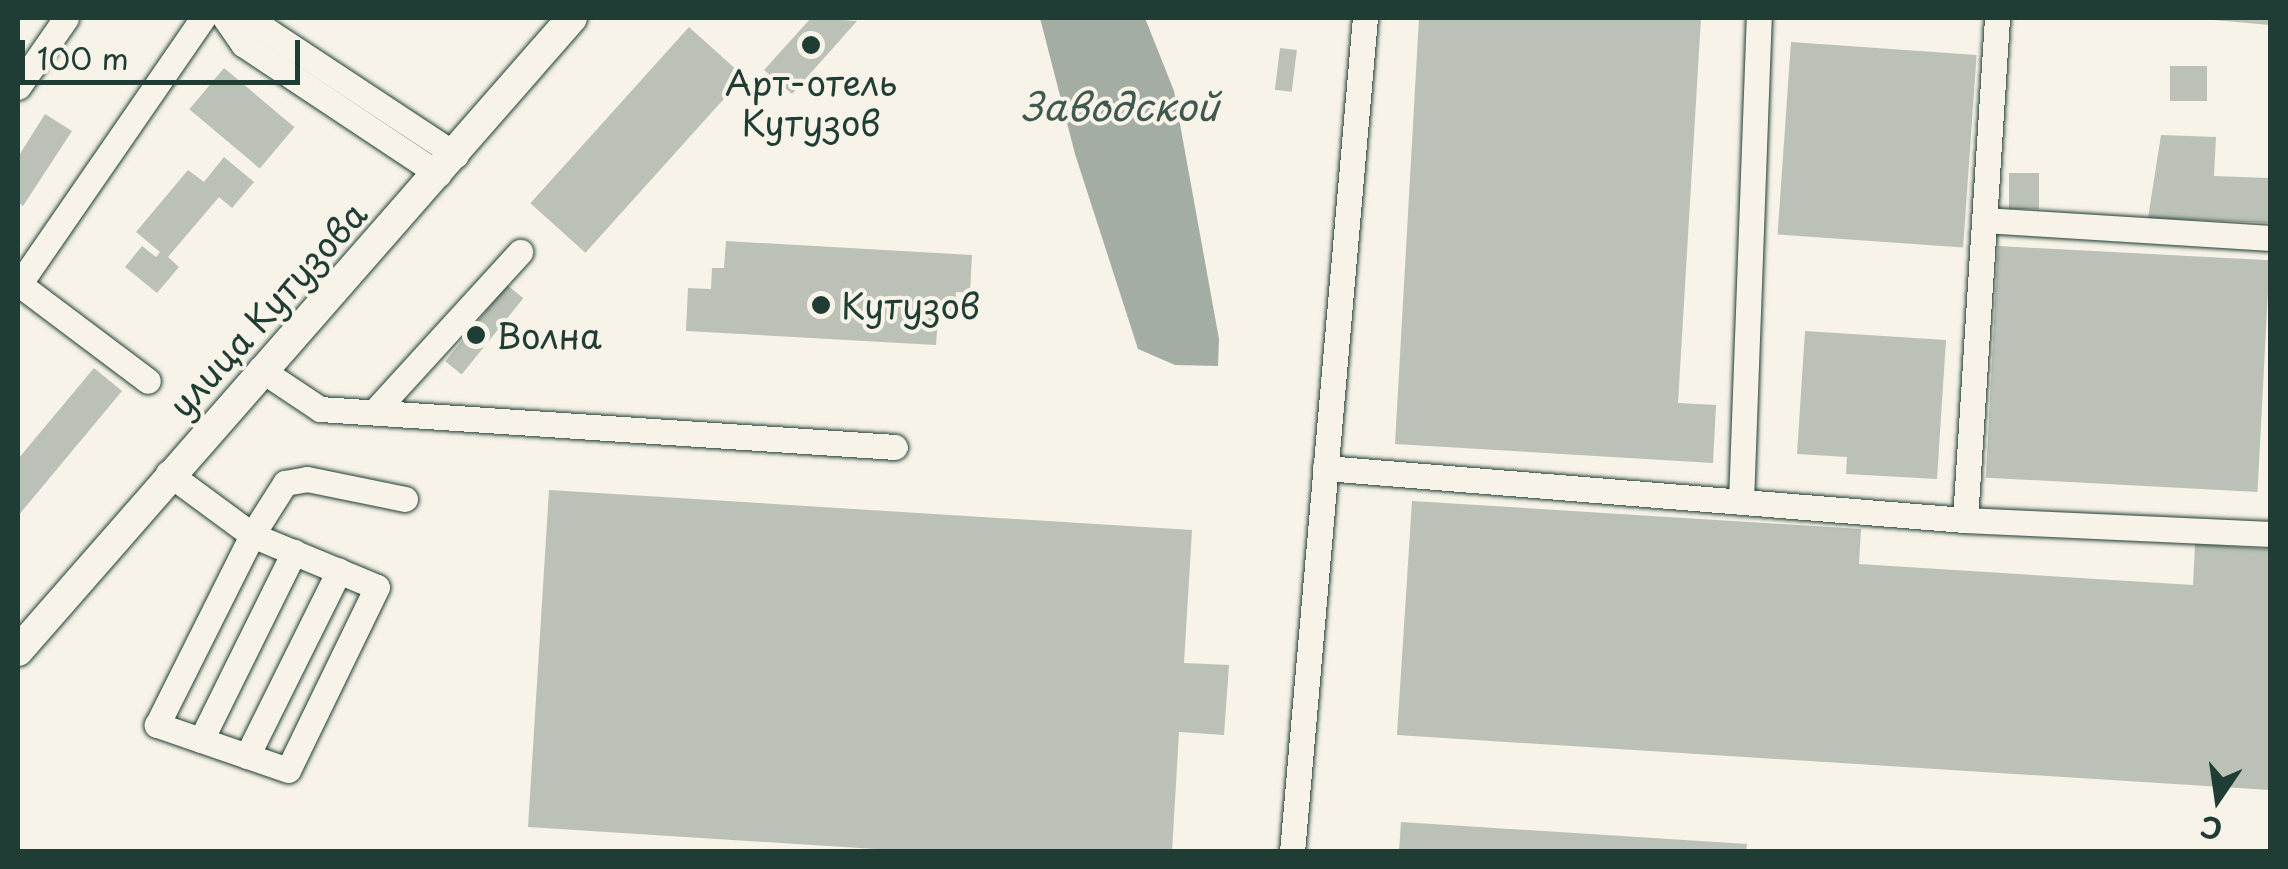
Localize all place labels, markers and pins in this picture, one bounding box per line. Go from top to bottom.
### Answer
marker: Арт-отель Кутузов [800,34,822,56]
place label: Арт-отель Кутузов [725,61,897,143]
place label: Кутузов [841,284,980,326]
marker: Кутузов [810,294,832,316]
place label: Волна [496,314,602,356]
marker: Волна [465,324,487,346]

